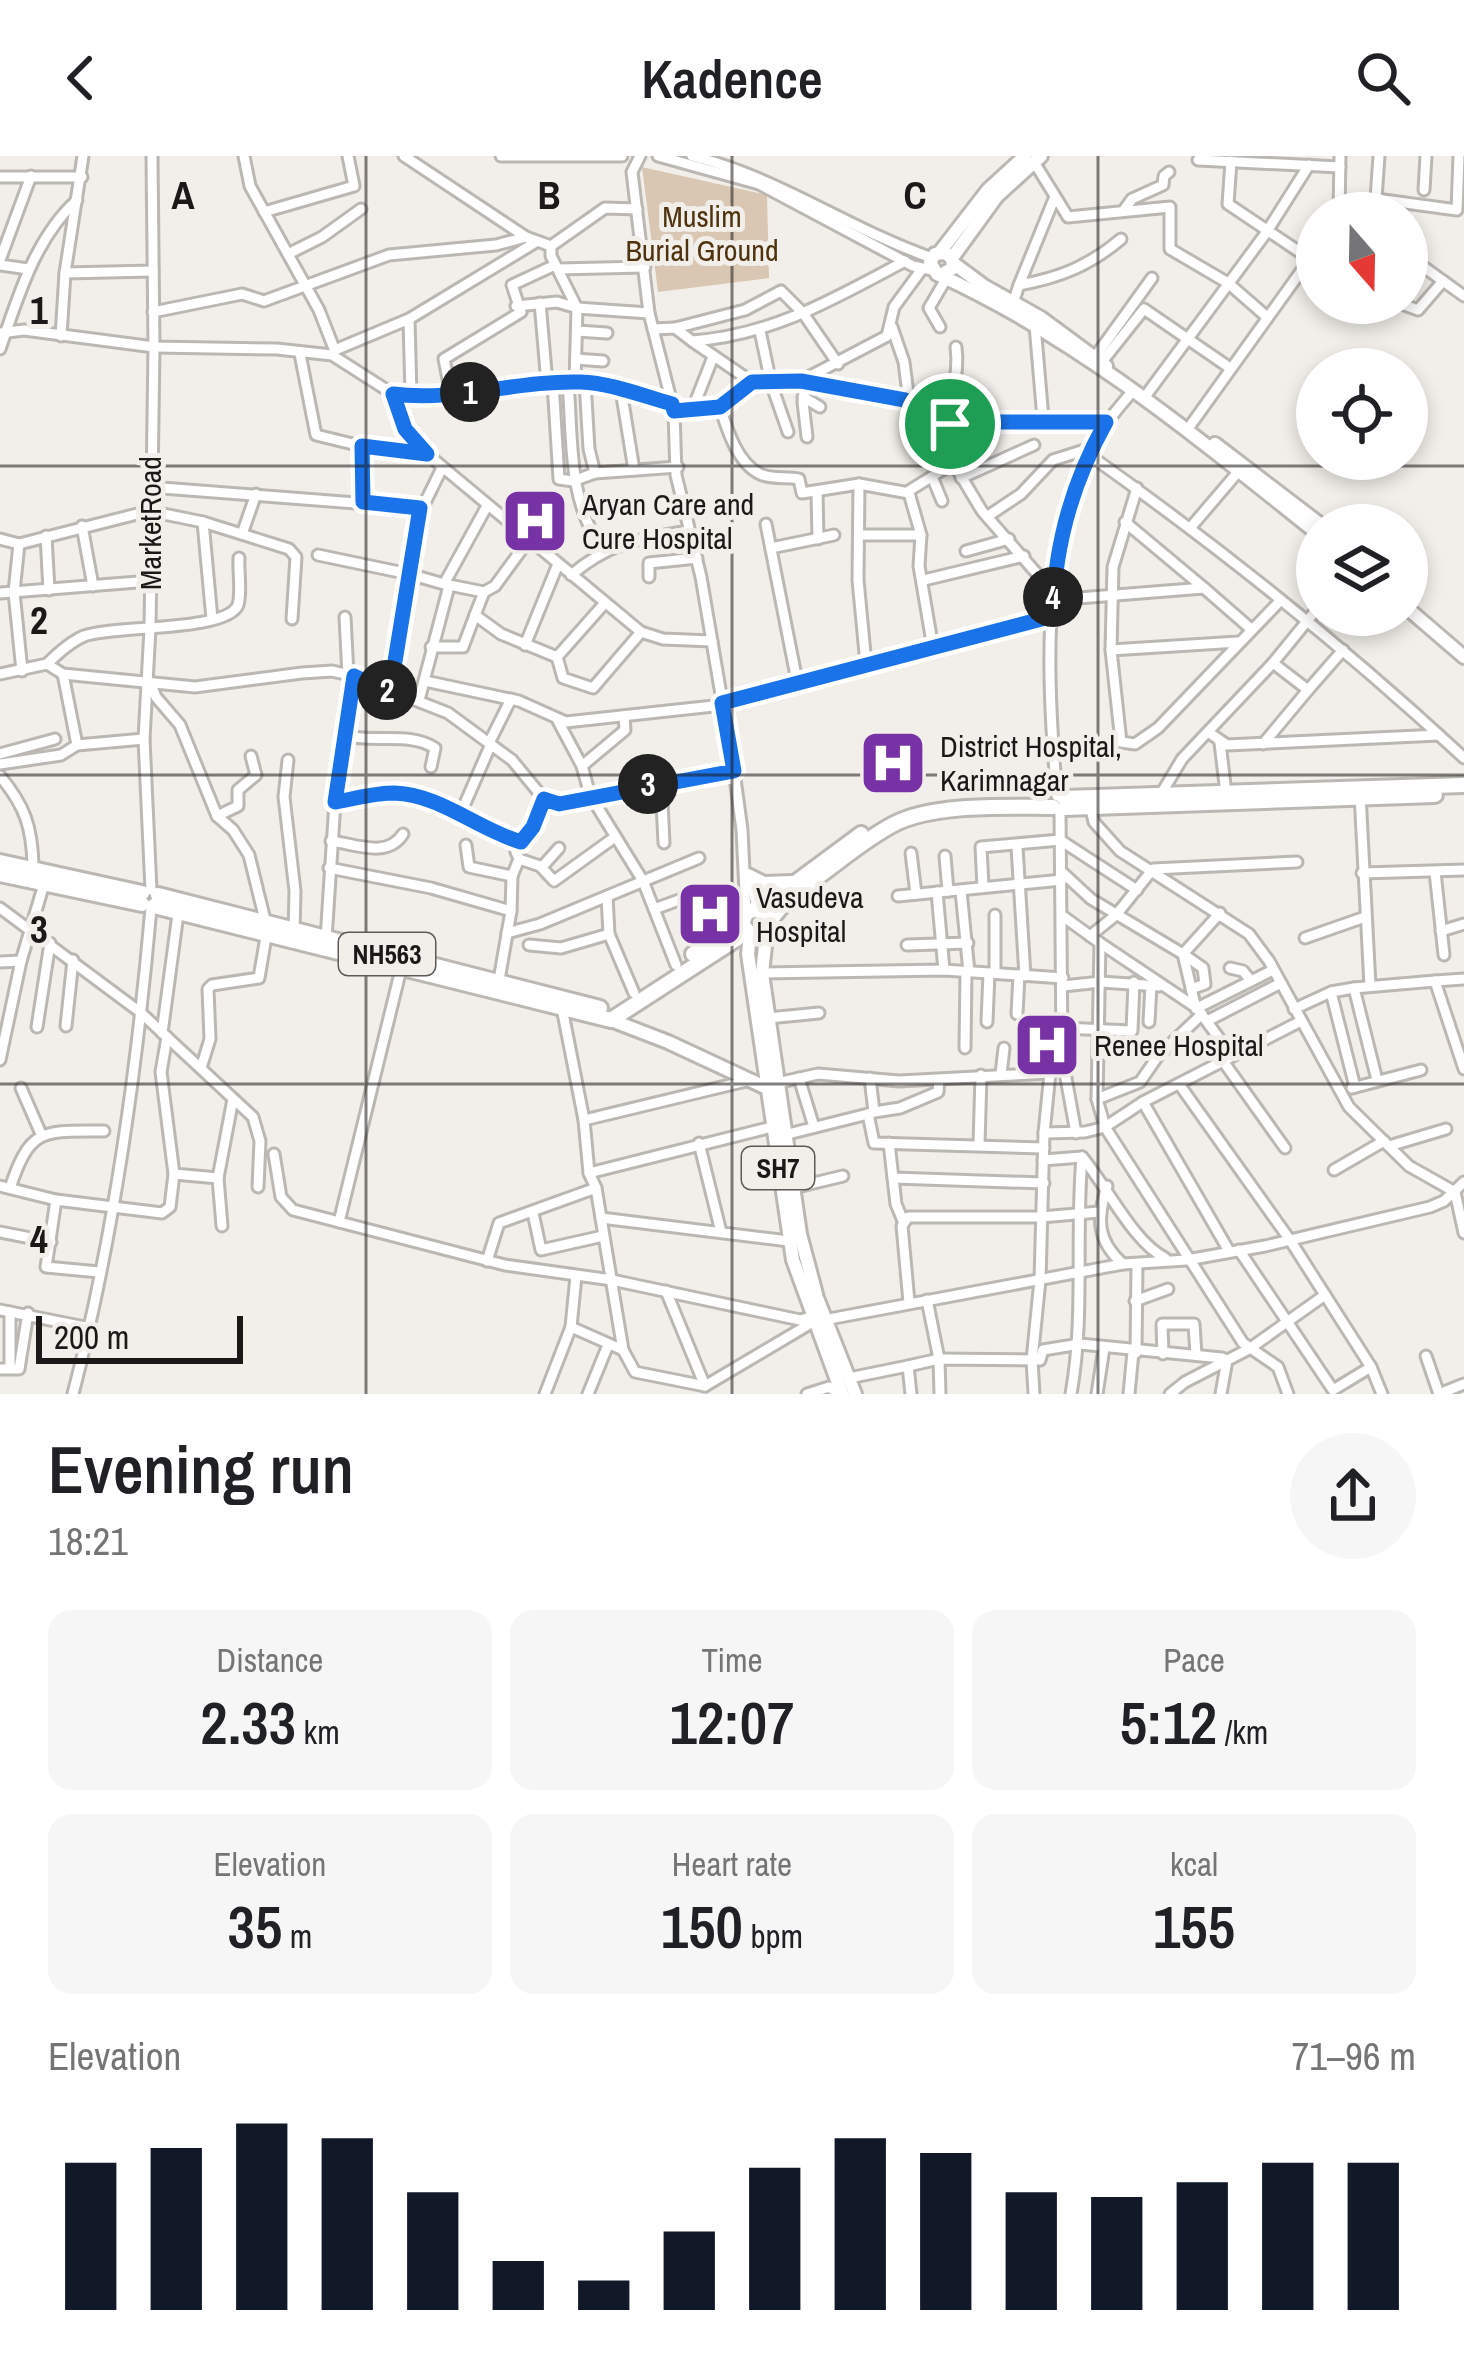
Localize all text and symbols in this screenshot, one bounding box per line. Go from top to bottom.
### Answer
text: Kadence [641,42,823,115]
icon: back [48,45,114,111]
icon: search [1350,45,1416,111]
text: A [171,169,195,221]
text: B [537,169,561,221]
text: C [903,169,927,221]
north arrow [1296,192,1428,324]
map controls [1296,192,1428,636]
park label: Muslim Burial Ground [625,196,779,270]
text: 1 [30,284,48,336]
button: locate [1296,348,1428,480]
pin: 1 [440,362,500,422]
text: 1 [462,370,478,414]
pin [899,373,1001,475]
icon: arrive [917,391,983,457]
street label: MarketRoad [130,456,170,590]
place label: Aryan Care and Cure Hospital [581,484,754,558]
hospital icon: Aryan Care and Cure Hospital [500,486,570,556]
button: layers [1296,504,1428,636]
pin: 4 [1023,567,1083,627]
text: 4 [1045,575,1061,619]
text: 2 [30,594,48,646]
pin: 2 [357,660,417,720]
text: 2 [379,668,395,712]
place label: District Hospital, Karimnagar [940,726,1122,800]
hospital icon: District Hospital, Karimnagar [858,728,928,798]
pin: 3 [618,754,678,814]
text: 3 [640,762,656,806]
place label: Vasudeva Hospital [756,877,864,951]
hospital icon: Vasudeva Hospital [675,879,745,949]
text: 3 [30,903,48,955]
road number: NH563 [339,933,435,975]
hospital icon: Renee Hospital [1012,1010,1082,1080]
place label: Renee Hospital [1094,1025,1264,1065]
road number: SH7 [742,1147,814,1189]
text: 4 [30,1213,48,1265]
scale bar [36,1310,243,1363]
text: 200 m [54,1315,129,1359]
text: Evening run [48,1425,354,1514]
button: share [1290,1433,1416,1559]
text: 18:21 [48,1515,128,1567]
text: Distance [217,1638,323,1682]
text: Time [701,1638,763,1682]
text: Pace [1163,1638,1225,1682]
text: 2.33 [200,1682,296,1763]
text: 12:07 [670,1682,794,1763]
text: 5:12 [1120,1682,1217,1763]
text: km [296,1710,340,1754]
text: /km [1217,1710,1268,1754]
text: Elevation [214,1842,326,1886]
text: Heart rate [672,1842,792,1886]
text: kcal [1170,1842,1218,1886]
text: 35 [228,1886,282,1967]
text: 150 [661,1886,743,1967]
text: 155 [1153,1886,1235,1967]
text: m [282,1914,312,1958]
text: bpm [743,1914,803,1958]
text: Elevation [48,2030,181,2082]
text: 71–96 m [1292,2030,1416,2082]

